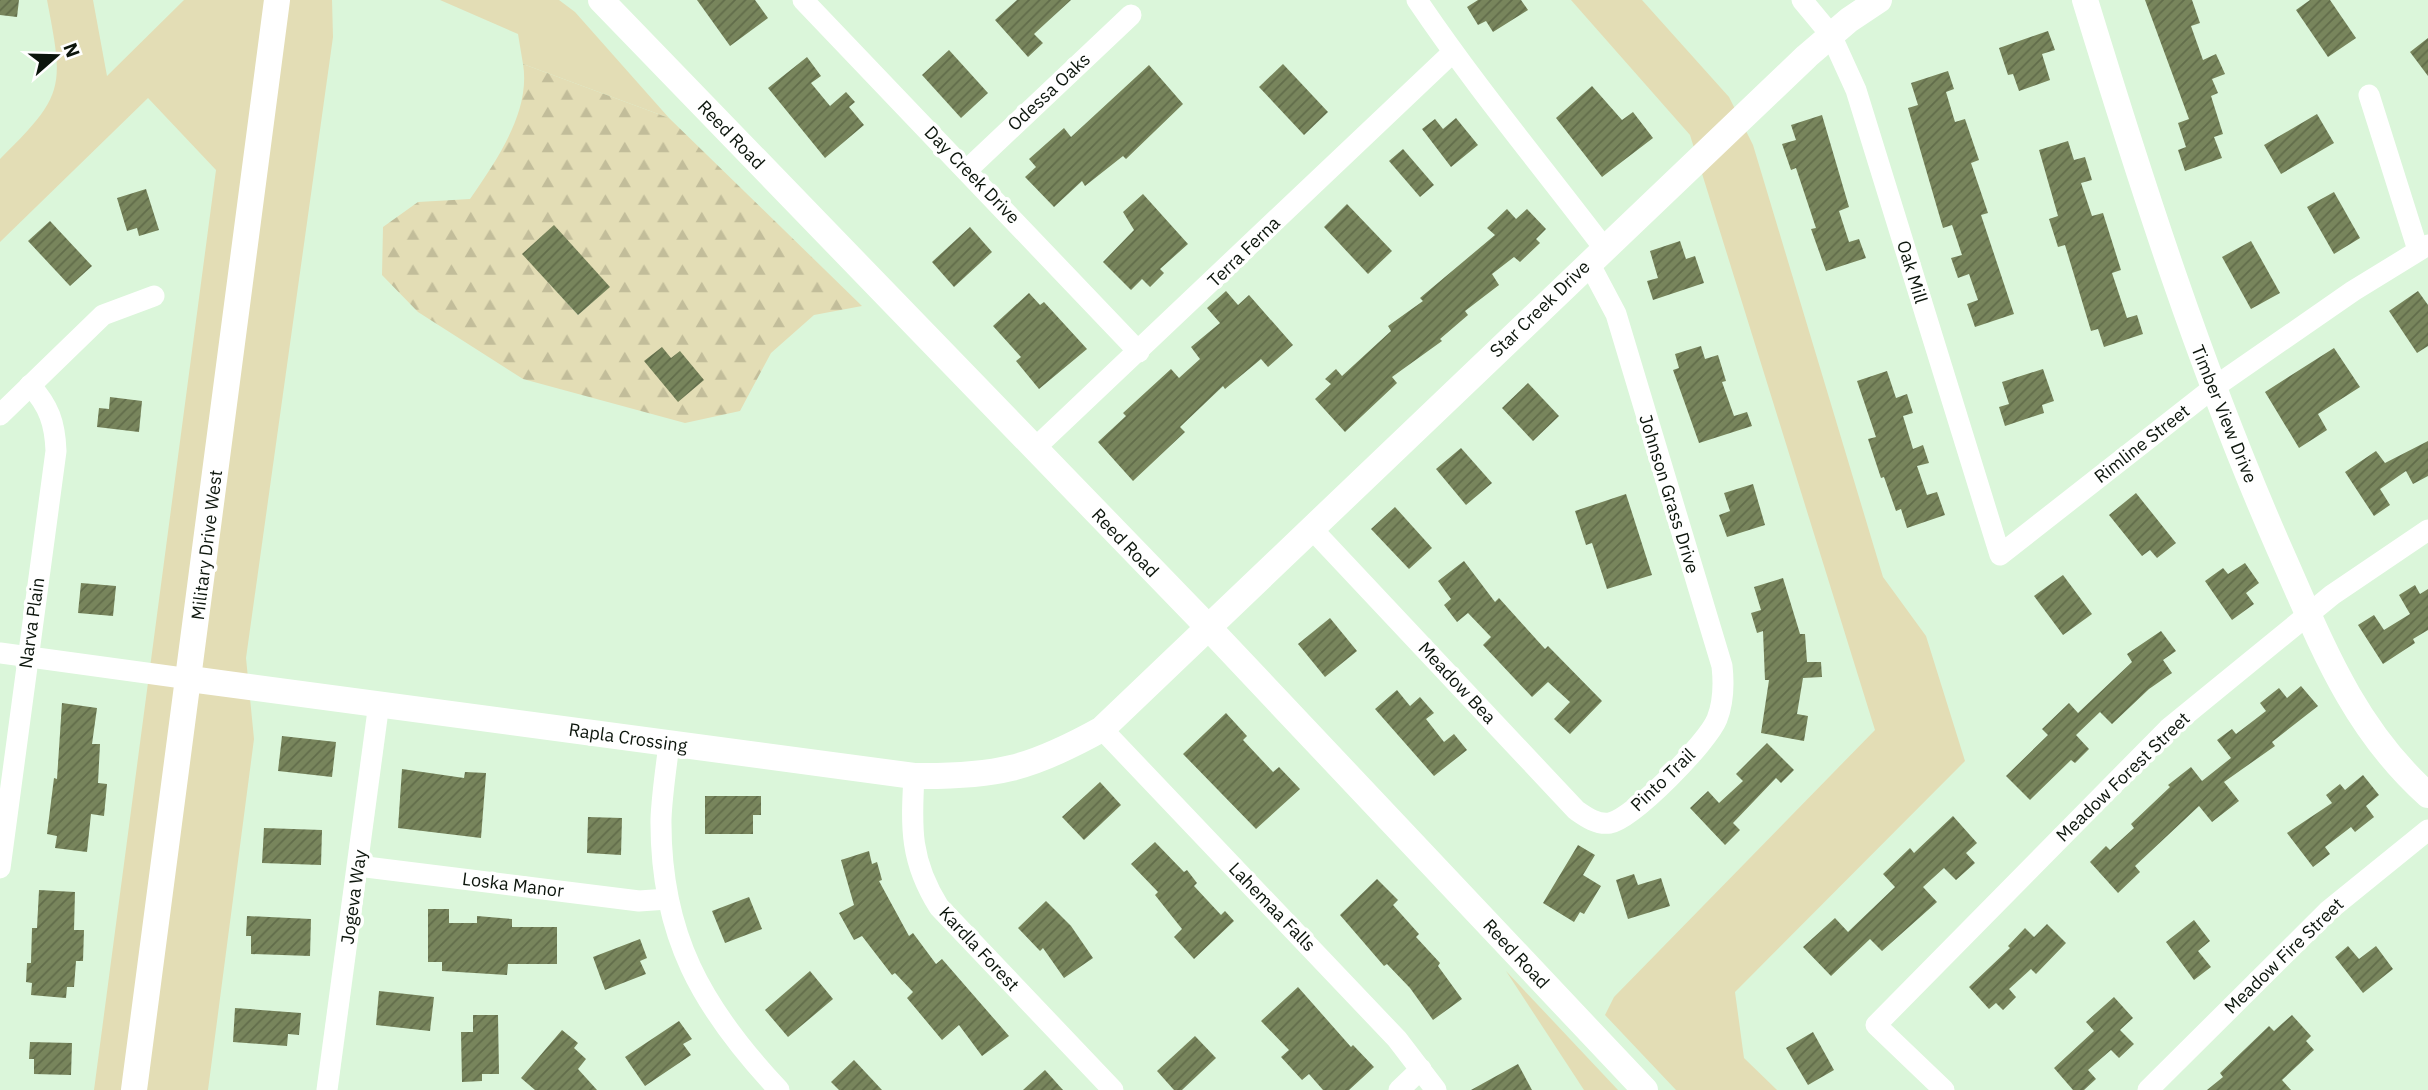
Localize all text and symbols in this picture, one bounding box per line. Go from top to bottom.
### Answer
north arrow [21,21,91,91]
text: N [58,40,86,61]
street label: Odessa Oaks [1002,47,1095,136]
street label: Reed Road [693,95,770,174]
street label: Day Creek Drive [920,121,1025,229]
street label: Terra Ferna [1203,211,1285,292]
street label: Oak Mill [1892,237,1933,306]
street label: Star Creek Drive [1485,255,1595,362]
street label: Timber View Drive [2186,341,2263,486]
street label: Rimline Street [2089,399,2194,488]
street label: Johnson Grass Drive [1634,412,1705,576]
street label: Military Drive West [186,469,227,621]
street label: Reed Road [1087,503,1164,582]
street label: Narva Plain [14,576,49,670]
street label: Meadow Bea [1414,637,1501,729]
street label: Meadow Forest Street [2051,707,2194,846]
street label: Rapla Crossing [567,718,689,757]
street label: Pinto Trail [1625,743,1700,816]
street label: Jogeva Way [335,848,372,946]
street label: Lahemaa Falls [1224,857,1321,956]
street label: Loska Manor [461,867,566,902]
street label: Meadow Fire Street [2219,893,2348,1019]
street label: Kardla Forest [934,902,1024,996]
street label: Reed Road [1478,914,1554,993]

